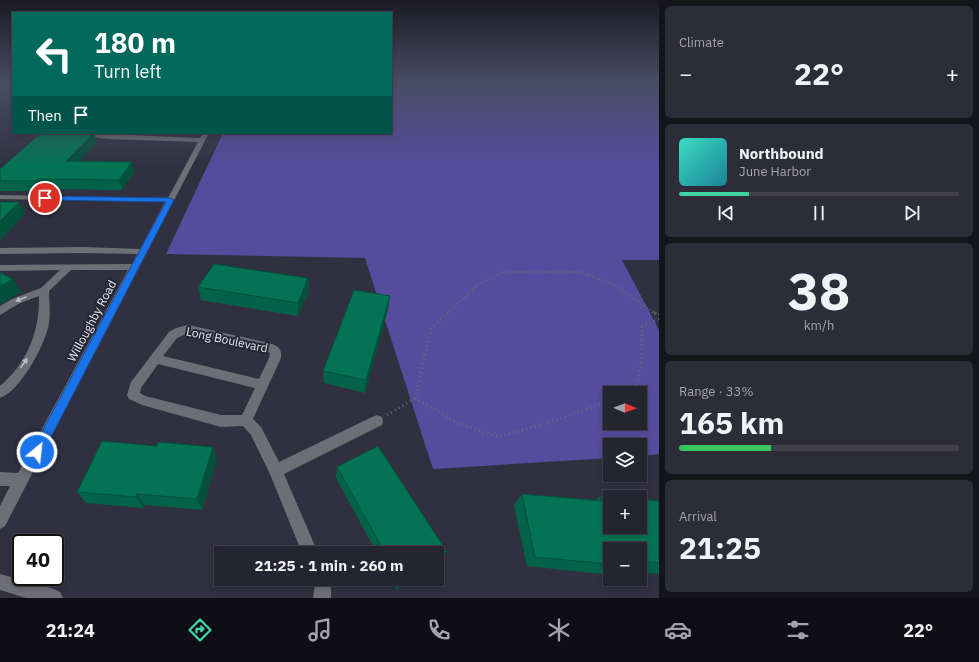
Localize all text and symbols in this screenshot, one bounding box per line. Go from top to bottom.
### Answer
text: 180 m [94,24,176,61]
icon: left [28,28,80,80]
text: Climate [679,34,724,51]
text: 22° [794,54,844,93]
text: − [679,59,692,88]
text: + [946,59,959,88]
text: Turn left [94,60,162,83]
icon: arrive [70,104,92,126]
text: Then [28,106,62,125]
text: Northbound [739,144,824,163]
text: June Harbor [739,163,811,180]
pin [28,181,62,215]
icon: arrive [34,187,56,209]
icon: previous [715,202,737,224]
icon: pause [808,202,830,224]
icon: next [901,202,923,224]
text: 38 [788,257,850,324]
street label: Willoughby Road [64,277,119,364]
one-way arrow [15,296,27,302]
text: km/h [804,317,834,334]
street label: Long Boulevard [185,324,269,355]
one-way arrow [20,358,28,368]
text: Range · 33% [679,383,753,400]
north arrow [603,386,647,430]
map controls [603,386,647,586]
text: 165 km [679,403,784,442]
position arrow [16,431,58,473]
button: layers [603,438,647,482]
button: + [603,490,647,534]
text: Arrival [679,508,717,525]
text: 21:25 [679,528,761,567]
speed limit sign: 40 [12,534,64,586]
button: − [603,542,647,586]
text: 21:25 · 1 min · 260 m [255,556,403,575]
icon: directions [186,616,214,644]
icon: music [306,616,334,644]
icon: phone [425,616,453,644]
icon: climate [545,616,573,644]
icon: car [664,616,692,644]
icon: filters [784,616,812,644]
text: 21:24 [46,619,95,642]
text: 22° [903,619,933,642]

